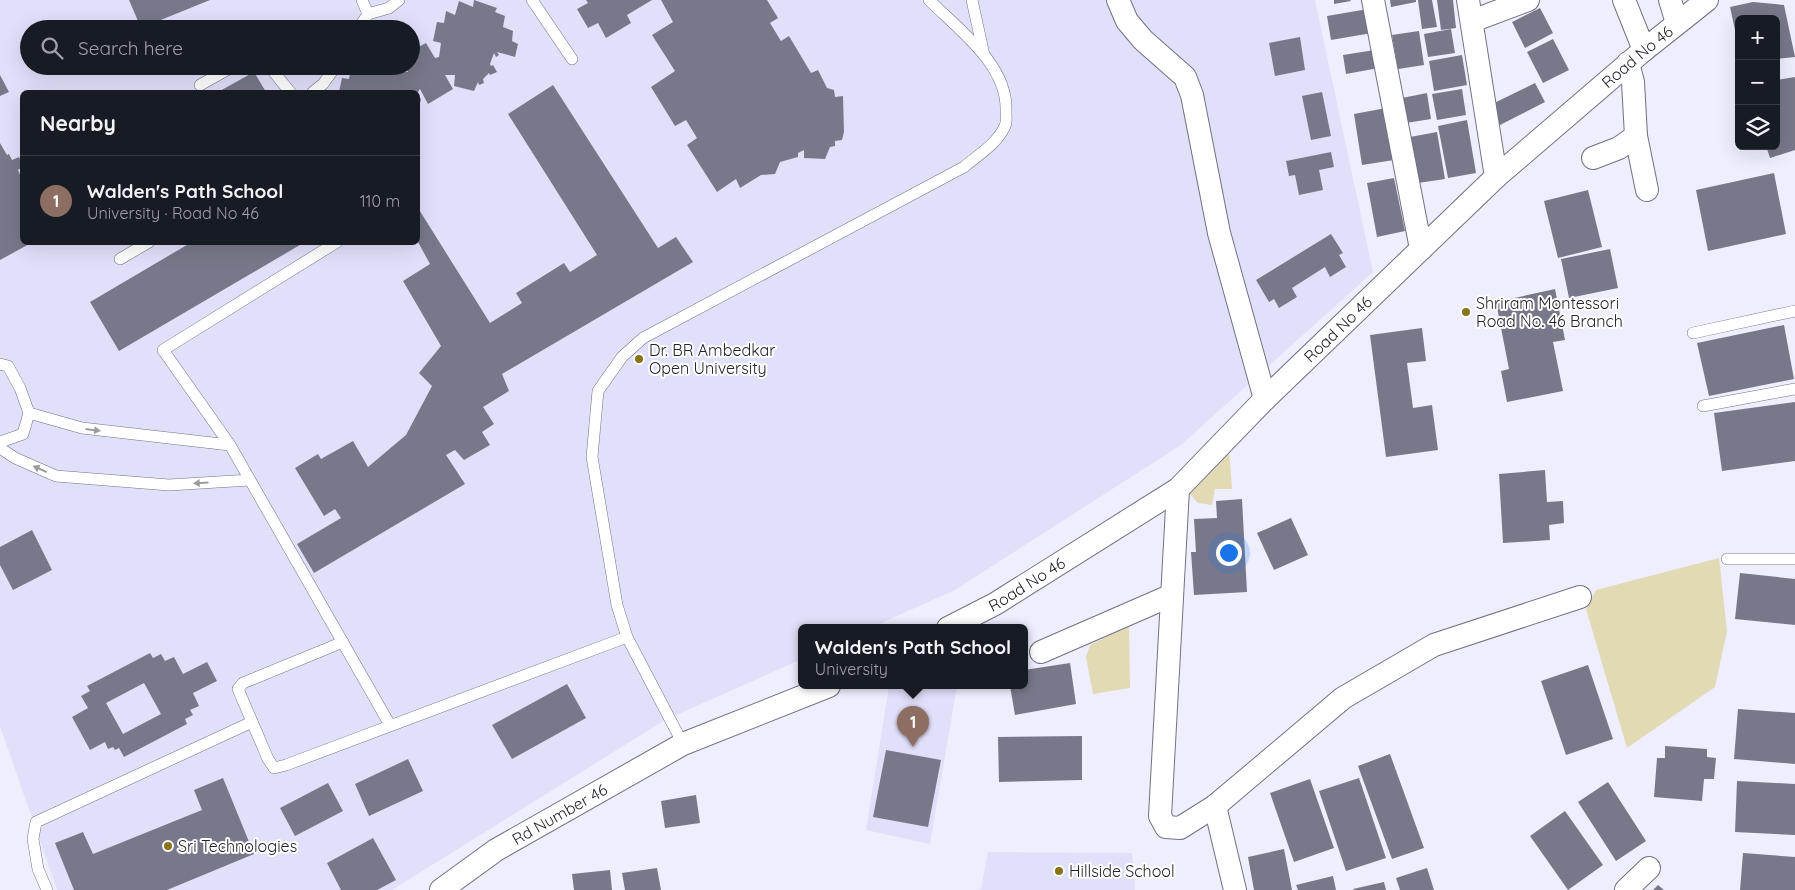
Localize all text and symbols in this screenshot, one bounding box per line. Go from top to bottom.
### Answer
map controls [1735,15,1780,150]
button: + [1735,15,1780,60]
search box [20,20,420,75]
street label: Road No 46 [1597,21,1677,92]
icon: search [38,34,66,62]
text: Search here [78,36,183,60]
button: − [1735,60,1780,105]
button: layers [1735,105,1780,150]
text: Nearby [40,110,116,136]
text: Walden's Path School [87,179,283,203]
text: 1 [53,191,59,211]
text: 110 m [360,191,400,211]
text: University · Road No 46 [87,203,259,223]
street label: Road No 46 [1300,292,1376,366]
place label: Shriram Montessori Road No. 46 Branch [1476,293,1623,331]
marker: Shriram Montessori Road No. 46 Branch [1460,306,1472,318]
place label: Dr. BR Ambedkar Open University [649,340,775,378]
marker: Dr. BR Ambedkar Open University [633,353,645,365]
one-way arrow [86,426,102,434]
one-way arrow [33,465,47,473]
one-way arrow [193,479,209,487]
your location [1216,540,1242,566]
street label: Road No 46 [985,552,1069,616]
popup [798,624,1028,689]
text: Walden's Path School [815,635,1011,659]
text: University [815,659,888,679]
pin: 1 [897,706,929,747]
street label: Rd Number 46 [508,779,611,849]
place label: Sri Technologies [178,836,297,856]
marker: Sri Technologies [162,840,174,852]
place label: Hillside School [1069,861,1175,881]
marker: Hillside School [1053,865,1065,877]

